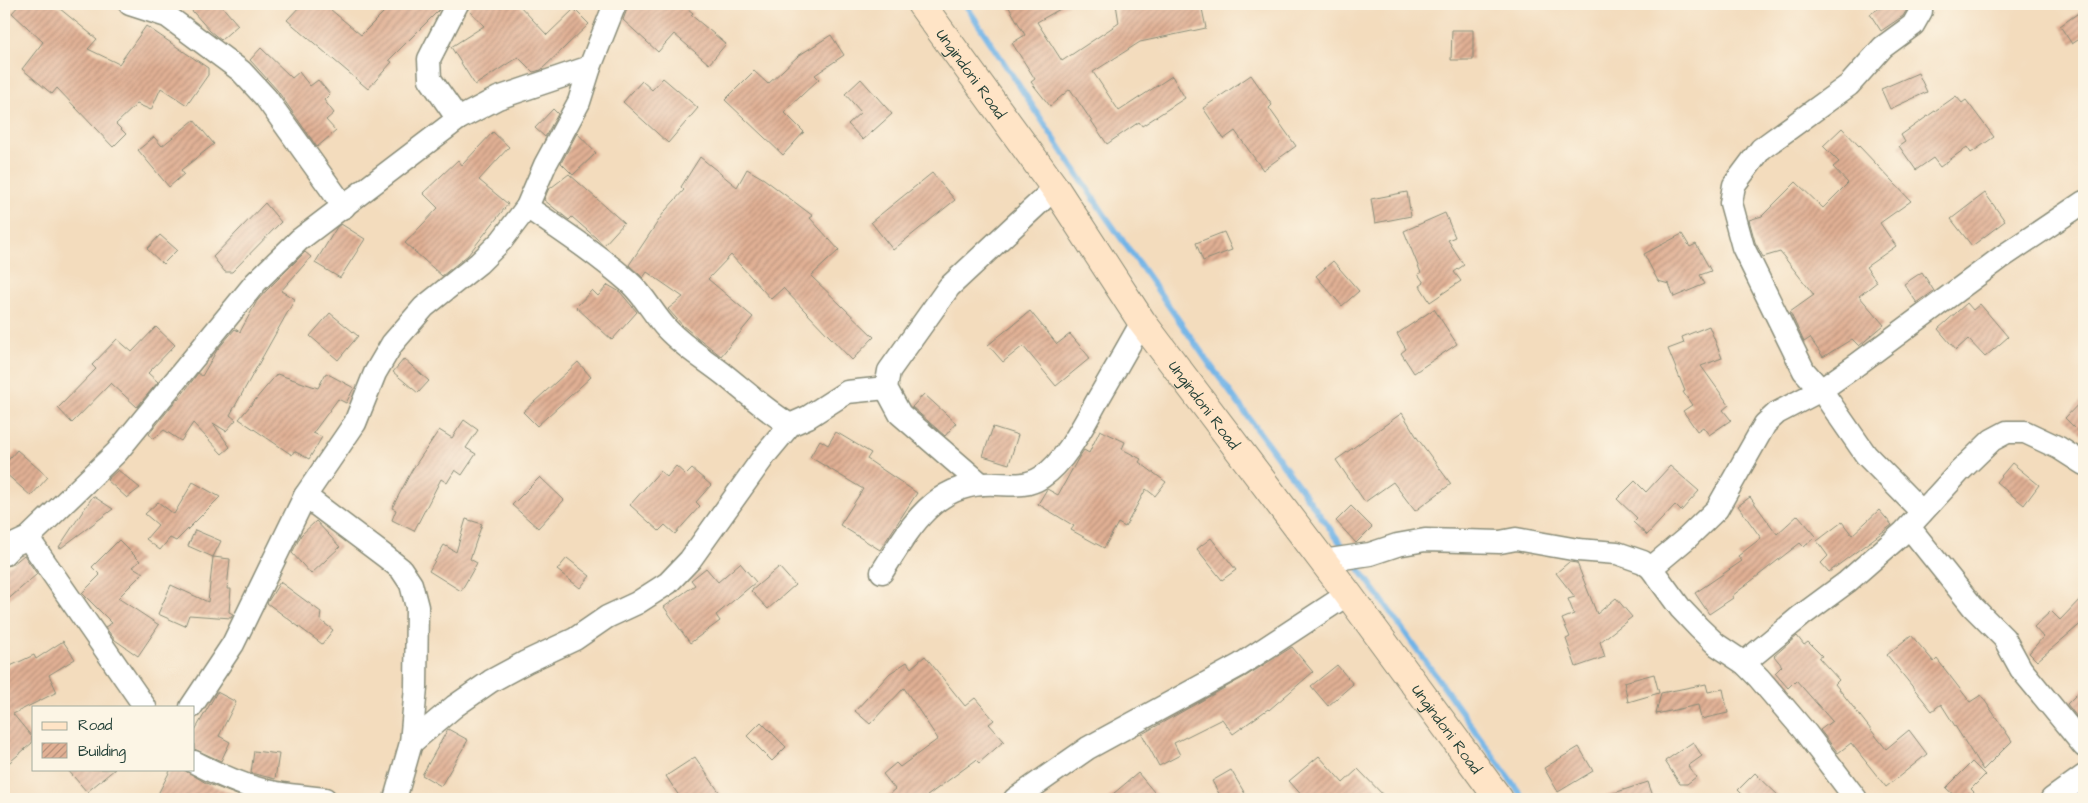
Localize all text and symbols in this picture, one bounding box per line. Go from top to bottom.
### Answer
street label: Ungindoni Road [931,25,1011,124]
street label: Ungindoni Road [1163,356,1245,454]
street label: Ungindoni Road [1406,680,1487,779]
legend [32,706,195,770]
text: Road [78,715,113,736]
text: Building [78,741,126,763]

